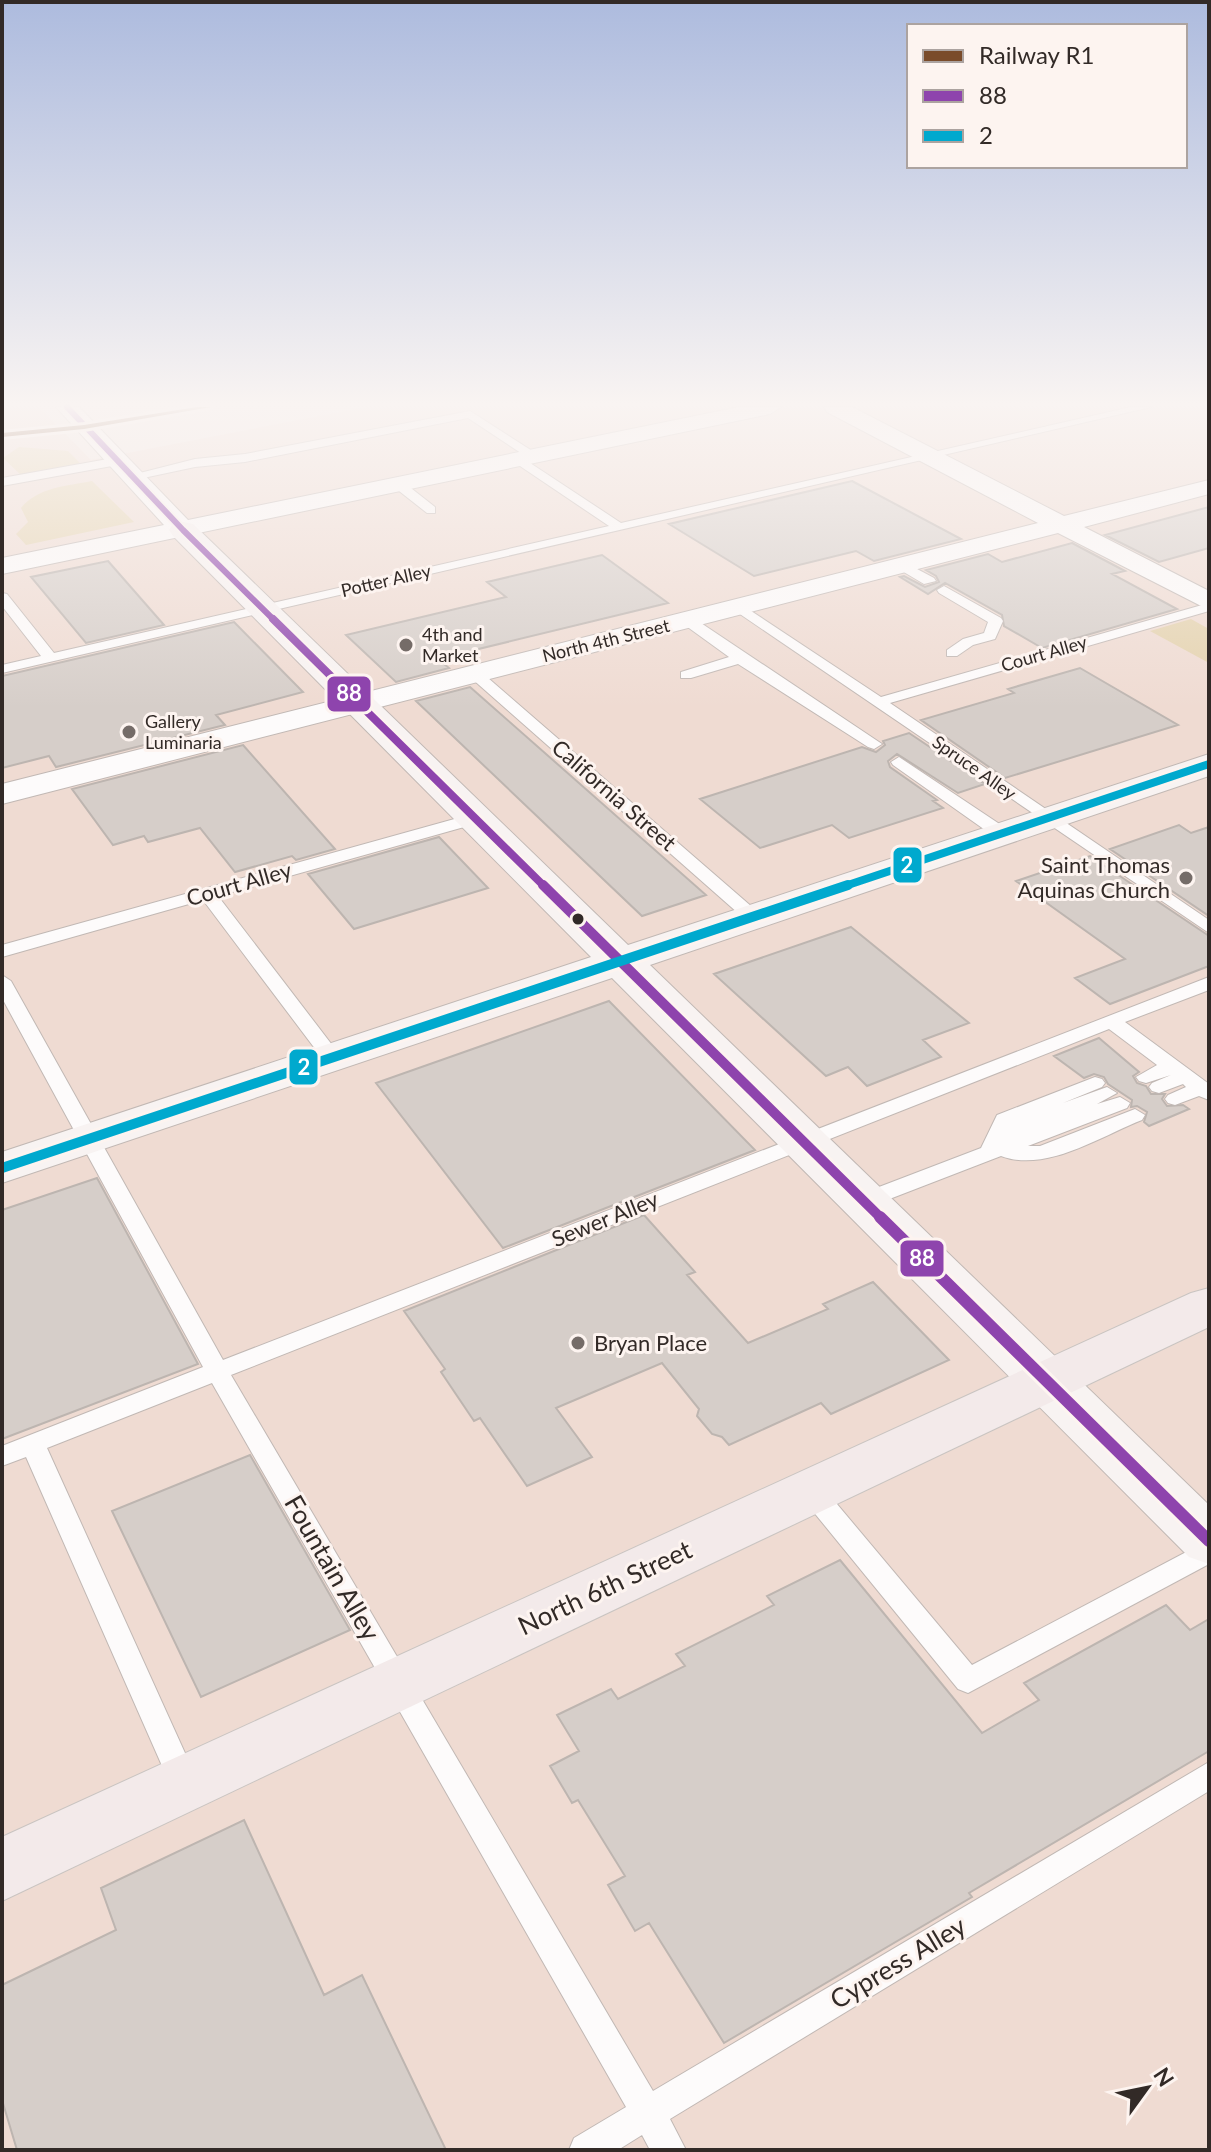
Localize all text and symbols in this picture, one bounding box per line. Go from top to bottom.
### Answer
legend [907,24,1187,168]
text: Railway R1 [979,40,1094,69]
text: 88 [979,80,1007,109]
text: 2 [979,120,993,149]
street label: Potter Alley [339,559,434,601]
street label: North 4th Street [540,613,672,666]
place label: 4th and Market [422,623,483,666]
street label: Court Alley [998,630,1090,676]
marker: 4th and Market [397,636,415,654]
line badge: 88 [326,675,372,713]
text: 88 [336,679,362,706]
place label: Gallery Luminaria [145,710,222,753]
marker: Gallery Luminaria [120,723,138,741]
street label: Spruce Alley [928,730,1021,805]
street label: California Street [547,733,682,856]
line badge: 2 [892,846,923,884]
text: 2 [901,851,913,878]
place label: Saint Thomas Aquinas Church [1018,851,1170,903]
street label: Court Alley [183,855,295,911]
marker: Saint Thomas Aquinas Church [1177,869,1195,887]
unlabelled marker [570,911,586,927]
line badge: 2 [288,1048,319,1086]
text: 2 [298,1053,310,1080]
street label: Sewer Alley [548,1185,663,1252]
line badge: 88 [899,1239,945,1278]
text: 88 [909,1244,935,1271]
place label: Bryan Place [594,1329,707,1356]
marker: Bryan Place [569,1334,587,1352]
street label: Fountain Alley [278,1489,388,1646]
street label: North 6th Street [513,1533,697,1641]
street label: Cypress Alley [824,1909,972,2015]
north arrow [1107,2048,1187,2128]
text: N [1148,2062,1180,2091]

